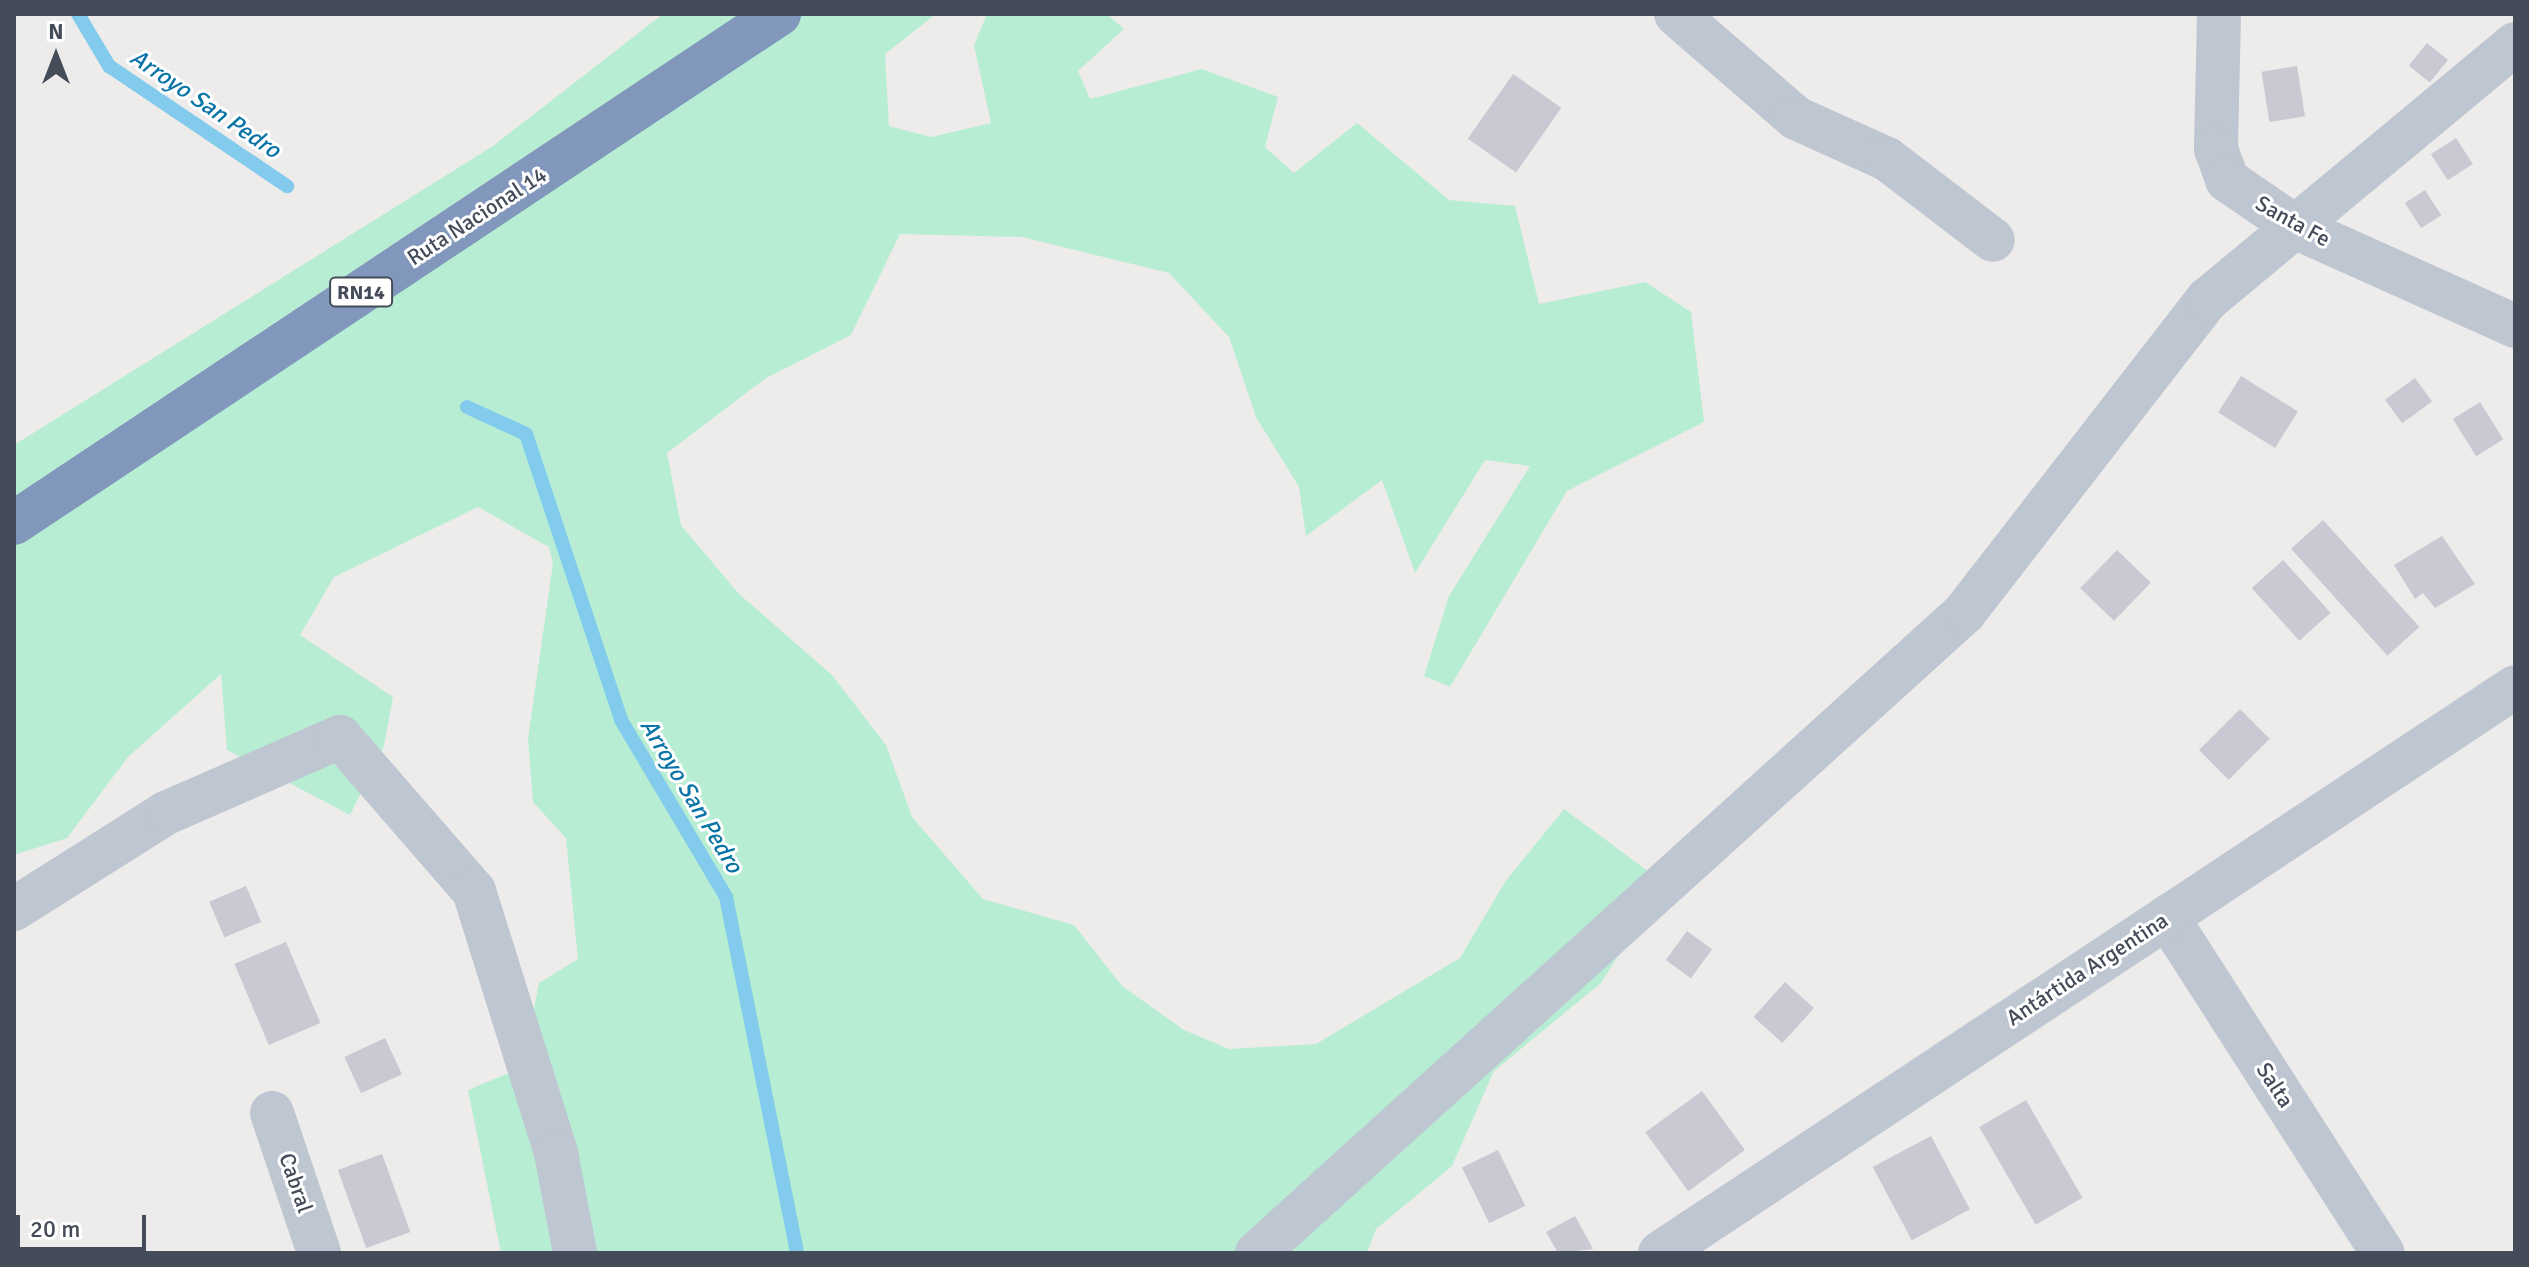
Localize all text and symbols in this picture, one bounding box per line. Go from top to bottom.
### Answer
north arrow [16,16,96,96]
text: N [48,18,64,45]
water label: Arroyo San Pedro [124,43,286,165]
street label: Ruta Nacional 14 [402,161,552,271]
street label: Santa Fe [2251,190,2335,252]
road number: RN14 [329,276,393,308]
water label: Arroyo San Pedro [634,714,748,878]
street label: Antártida Argentina [2001,907,2173,1031]
street label: Salta [2251,1058,2299,1112]
street label: Cabral [274,1150,318,1216]
scale bar [20,1199,150,1249]
text: 20 m [30,1214,80,1244]

